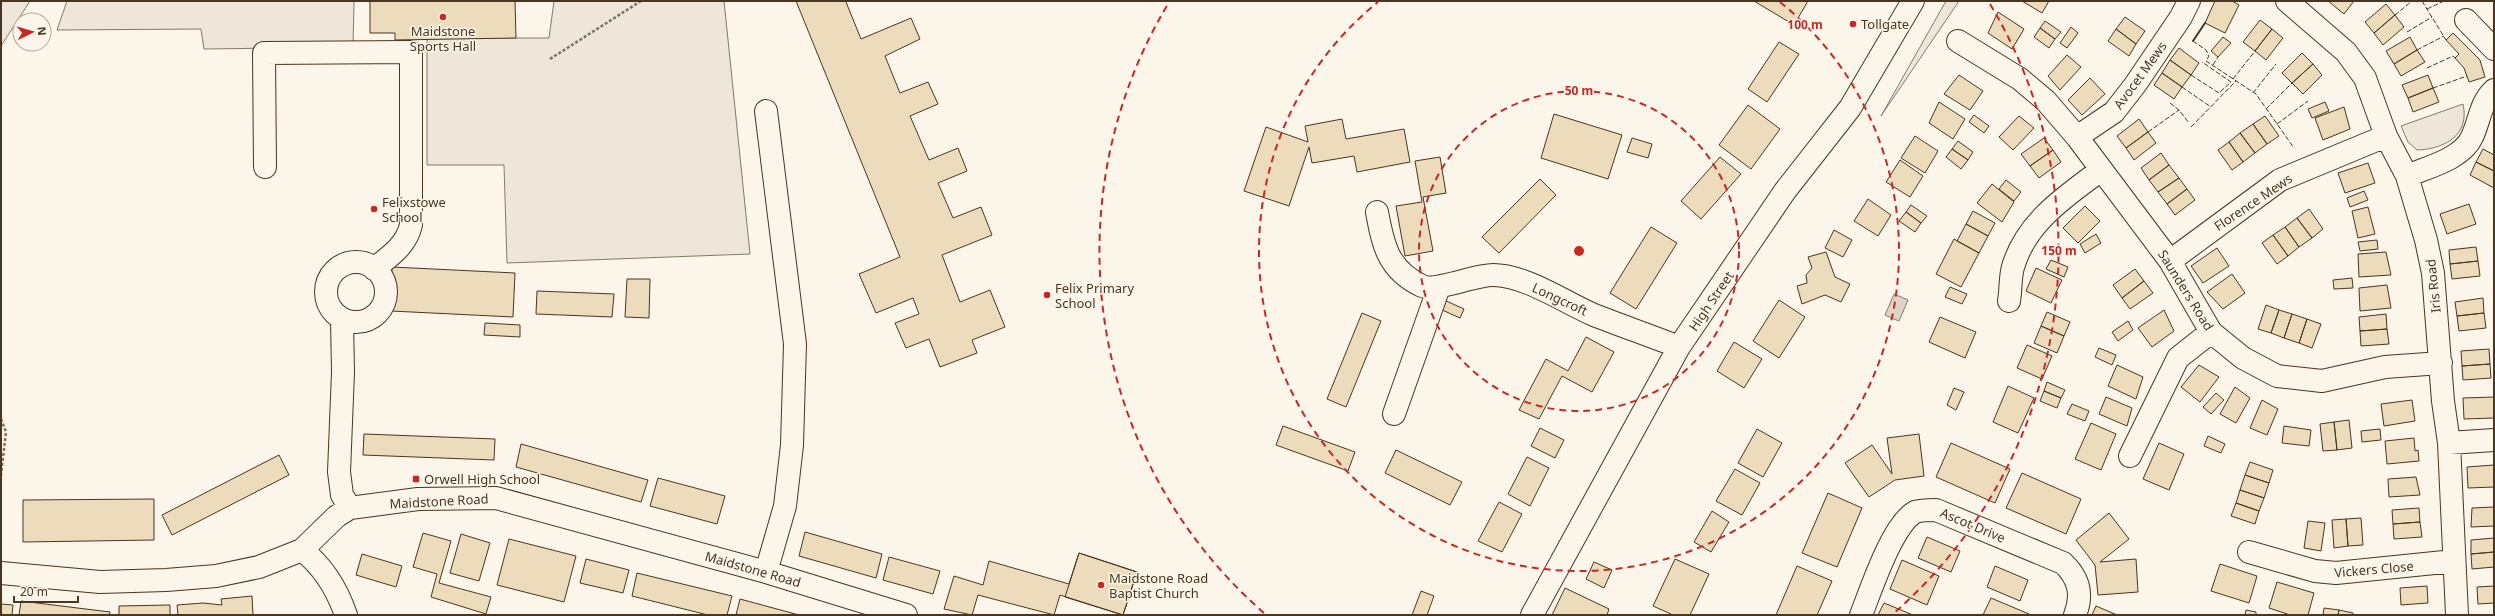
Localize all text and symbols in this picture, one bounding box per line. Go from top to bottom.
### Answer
north arrow [12,12,52,52]
marker: Maidstone Sports Hall [438,12,448,22]
place label: Tollgate [1861,15,1909,33]
text: 100 m [1787,16,1823,33]
marker: Tollgate [1848,19,1858,29]
place label: Maidstone Sports Hall [410,22,476,55]
text: N [35,26,50,36]
street label: Avocet Mews [2109,37,2171,113]
text: 50 m [1565,82,1593,99]
street label: Florence Mews [2210,169,2296,235]
place label: Felixstowe School [382,193,446,226]
marker: Felixstowe School [369,204,379,214]
text: 150 m [2041,242,2077,259]
centre of rings [1572,244,1586,258]
street label: Saunders Road [2154,246,2218,334]
street label: Iris Road [2421,258,2445,314]
street label: High Street [1684,267,1738,335]
street label: Longcroft [1529,278,1591,320]
place label: Felix Primary School [1055,279,1134,312]
marker: Felix Primary School [1042,290,1052,300]
place label: Orwell High School [424,470,540,488]
marker: Orwell High School [411,474,421,484]
street label: Maidstone Road [389,489,489,513]
street label: Ascot Drive [1938,503,2008,547]
street label: Maidstone Road [703,547,803,591]
street label: Vickers Close [2334,557,2414,581]
place label: Maidstone Road Baptist Church [1109,569,1208,602]
scale bar [14,578,78,604]
marker: Maidstone Road Baptist Church [1096,580,1106,590]
text: 20 m [20,583,48,600]

